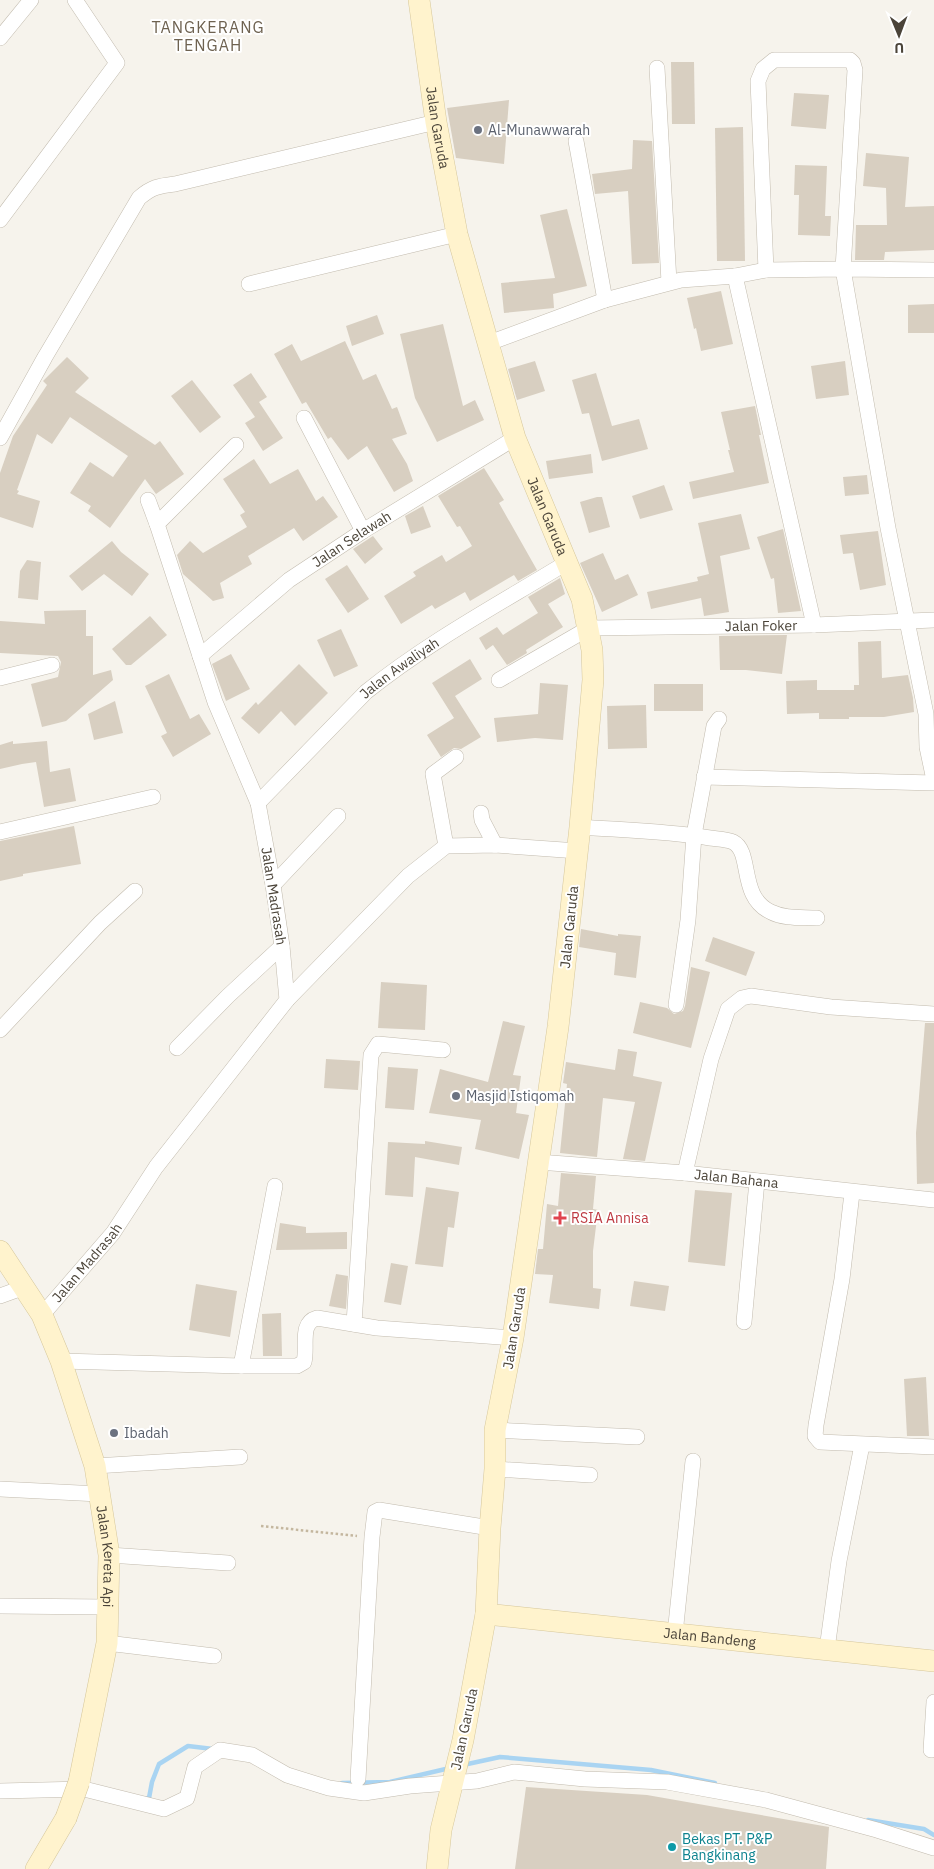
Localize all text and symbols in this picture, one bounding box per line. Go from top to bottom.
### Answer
north arrow [874,10,924,60]
district label: TANGKERANG TENGAH [151,17,265,55]
text: U [894,39,904,57]
street label: Jalan Garuda [422,85,454,171]
place label: Al-Munawwarah [488,121,590,139]
marker: Al-Munawwarah [472,124,484,136]
street label: Jalan Garuda [523,474,572,559]
street label: Jalan Selawah [309,507,394,571]
street label: Jalan Foker [725,616,797,635]
street label: Jalan Awaliyah [356,633,442,702]
street label: Jalan Madrasah [257,846,291,946]
street label: Jalan Garuda [556,884,582,969]
place label: Masjid Istiqomah [466,1087,574,1105]
marker: Masjid Istiqomah [450,1090,462,1102]
street label: Jalan Bahana [693,1165,780,1192]
place label: RSIA Annisa [571,1209,649,1227]
marker: RSIA Annisa [553,1211,567,1225]
street label: Jalan Madrasah [48,1220,126,1306]
street label: Jalan Garuda [499,1285,529,1370]
place label: Ibadah [124,1424,169,1442]
marker: Ibadah [108,1427,120,1439]
street label: Jalan Kereta Api [92,1504,118,1608]
street label: Jalan Bandeng [663,1624,758,1651]
street label: Jalan Garuda [447,1686,482,1771]
place label: Bekas PT. P&P Bangkinang [682,1830,772,1864]
marker: Bekas PT. P&P Bangkinang [666,1841,678,1853]

